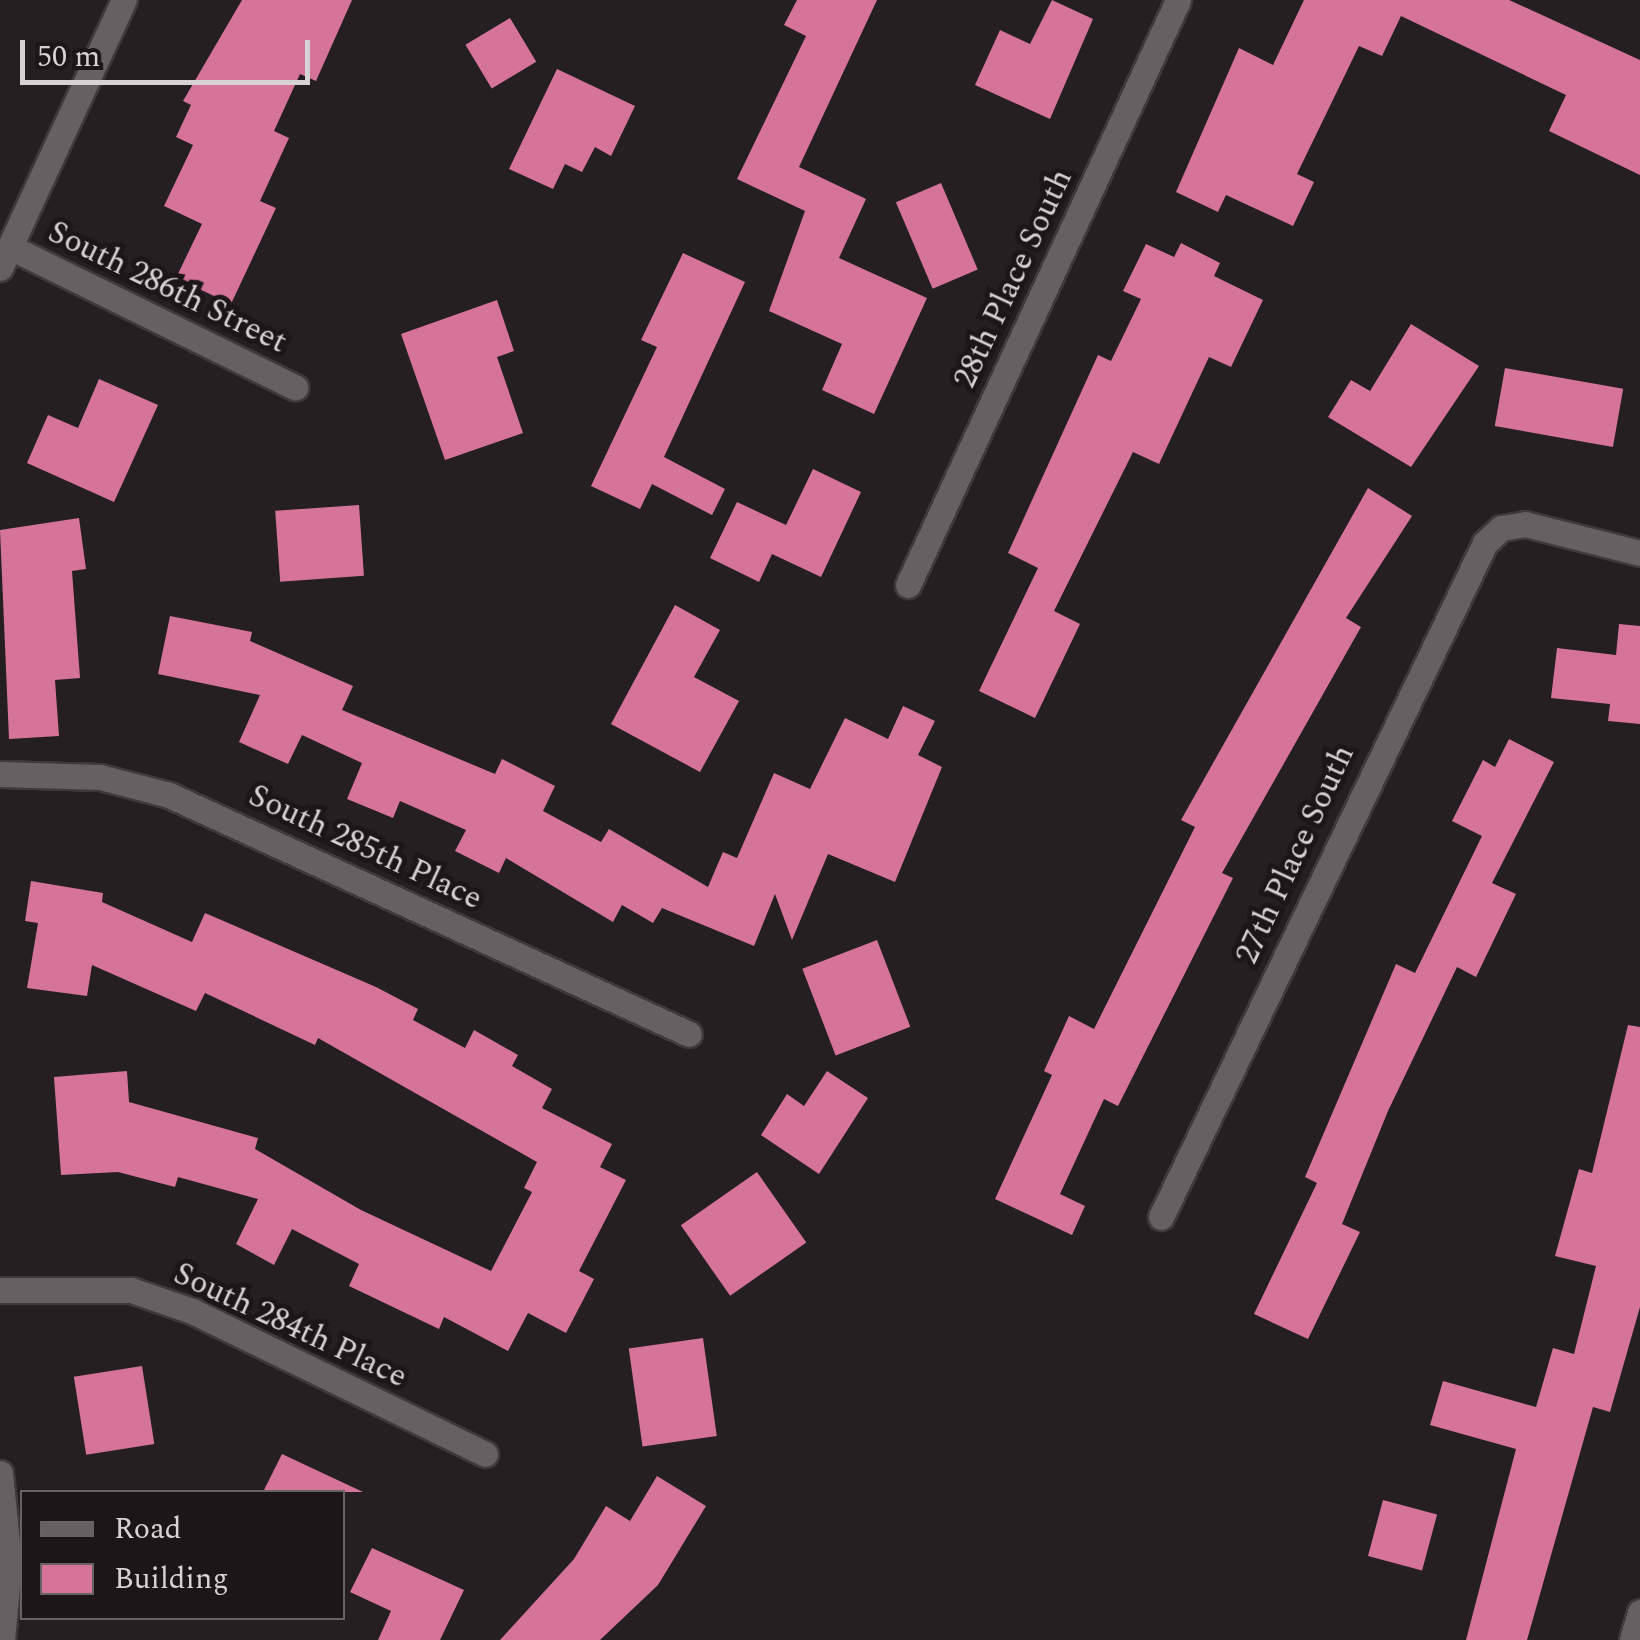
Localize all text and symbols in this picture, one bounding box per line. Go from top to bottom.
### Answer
scale bar [25,20,315,82]
text: 50 m [37,34,100,80]
street label: 28th Place South [947,163,1081,395]
street label: South 286th Street [41,214,293,362]
street label: 27th Place South [1229,739,1363,971]
street label: South 285th Place [242,777,488,919]
street label: South 284th Place [167,1255,413,1397]
legend [20,1490,345,1620]
text: Road [114,1506,182,1552]
text: Building [114,1556,229,1602]

